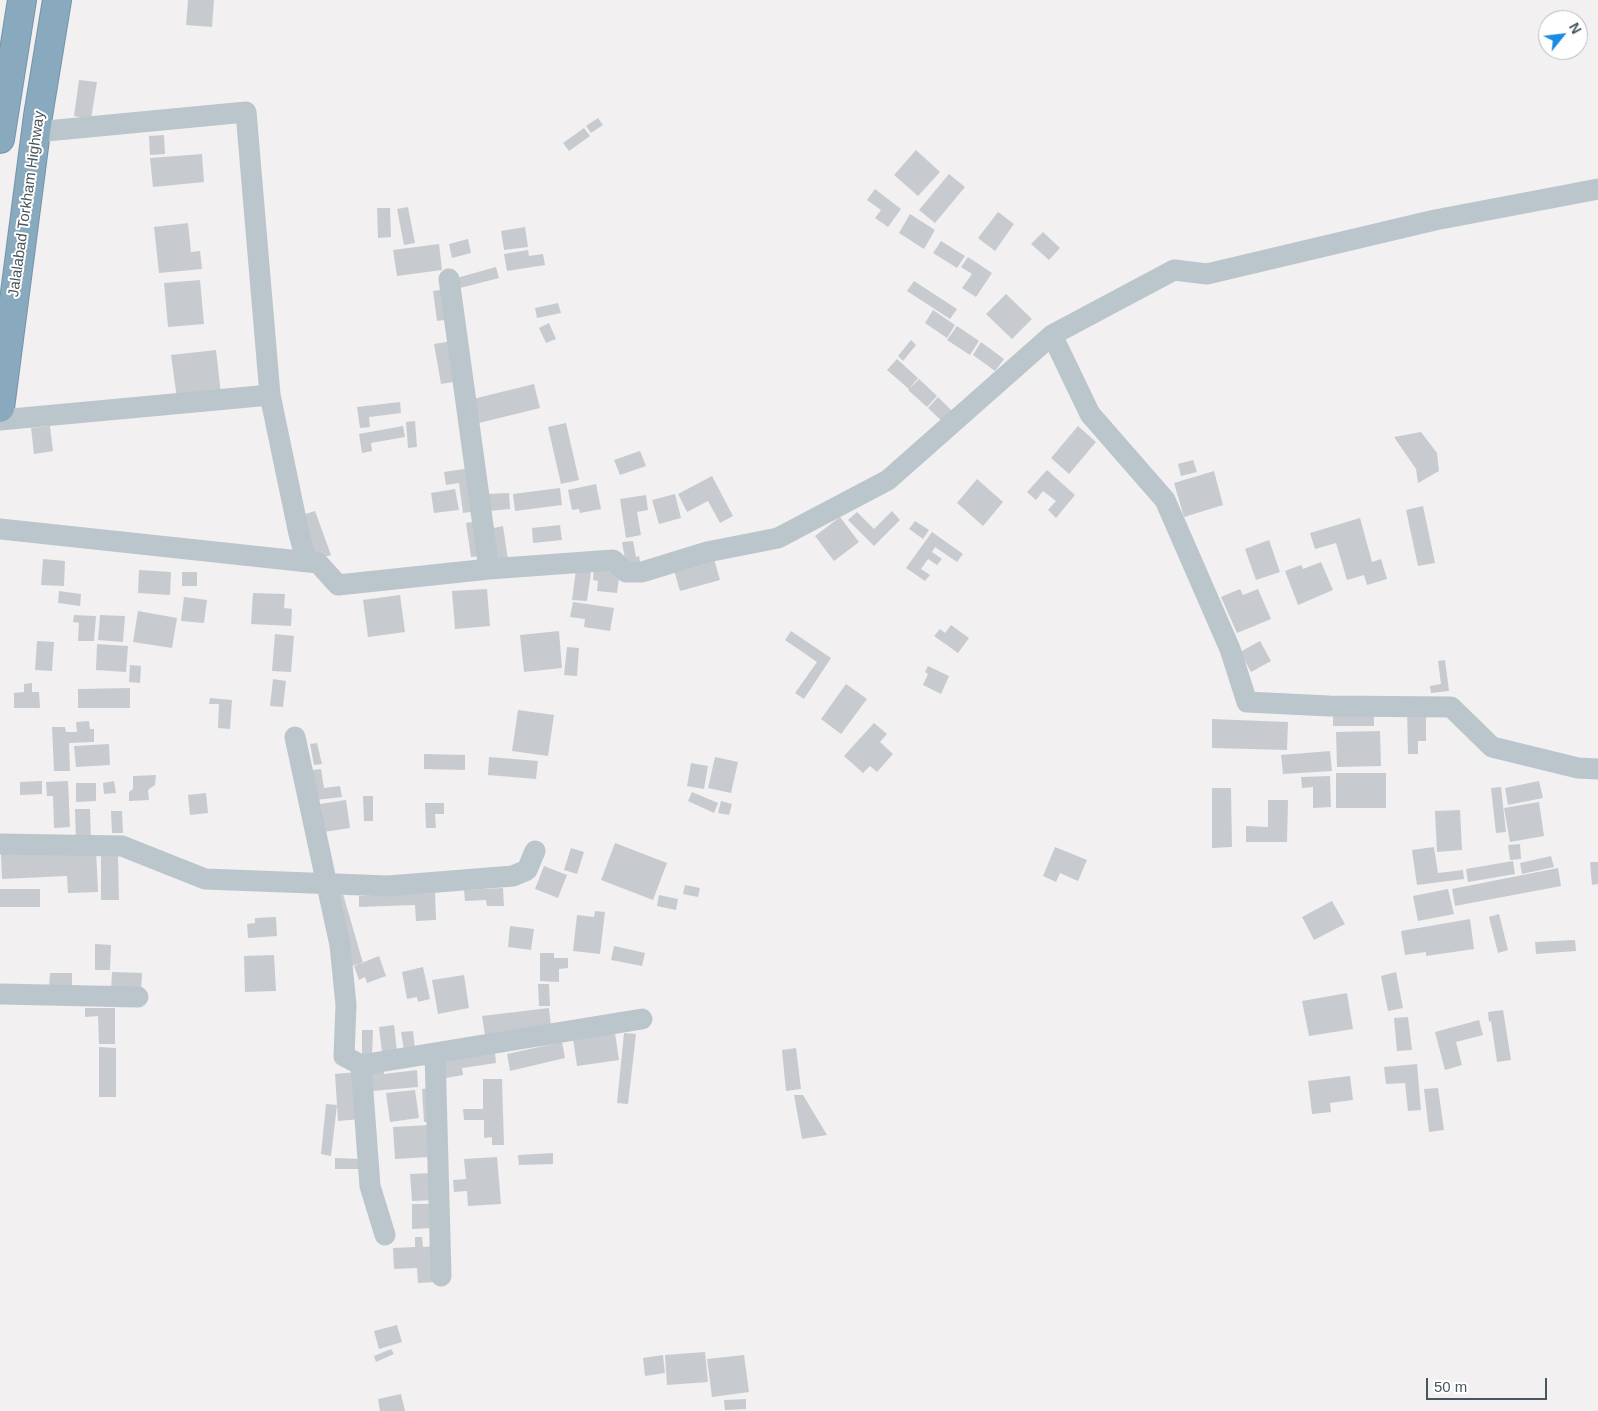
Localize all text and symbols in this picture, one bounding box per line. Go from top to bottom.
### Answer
north arrow [1538,10,1588,60]
text: N [1566,20,1585,37]
street label: Jalalabad Torkham Highway [5,110,49,298]
scale bar [1428,1368,1549,1400]
text: 50 m [1434,1378,1467,1395]

